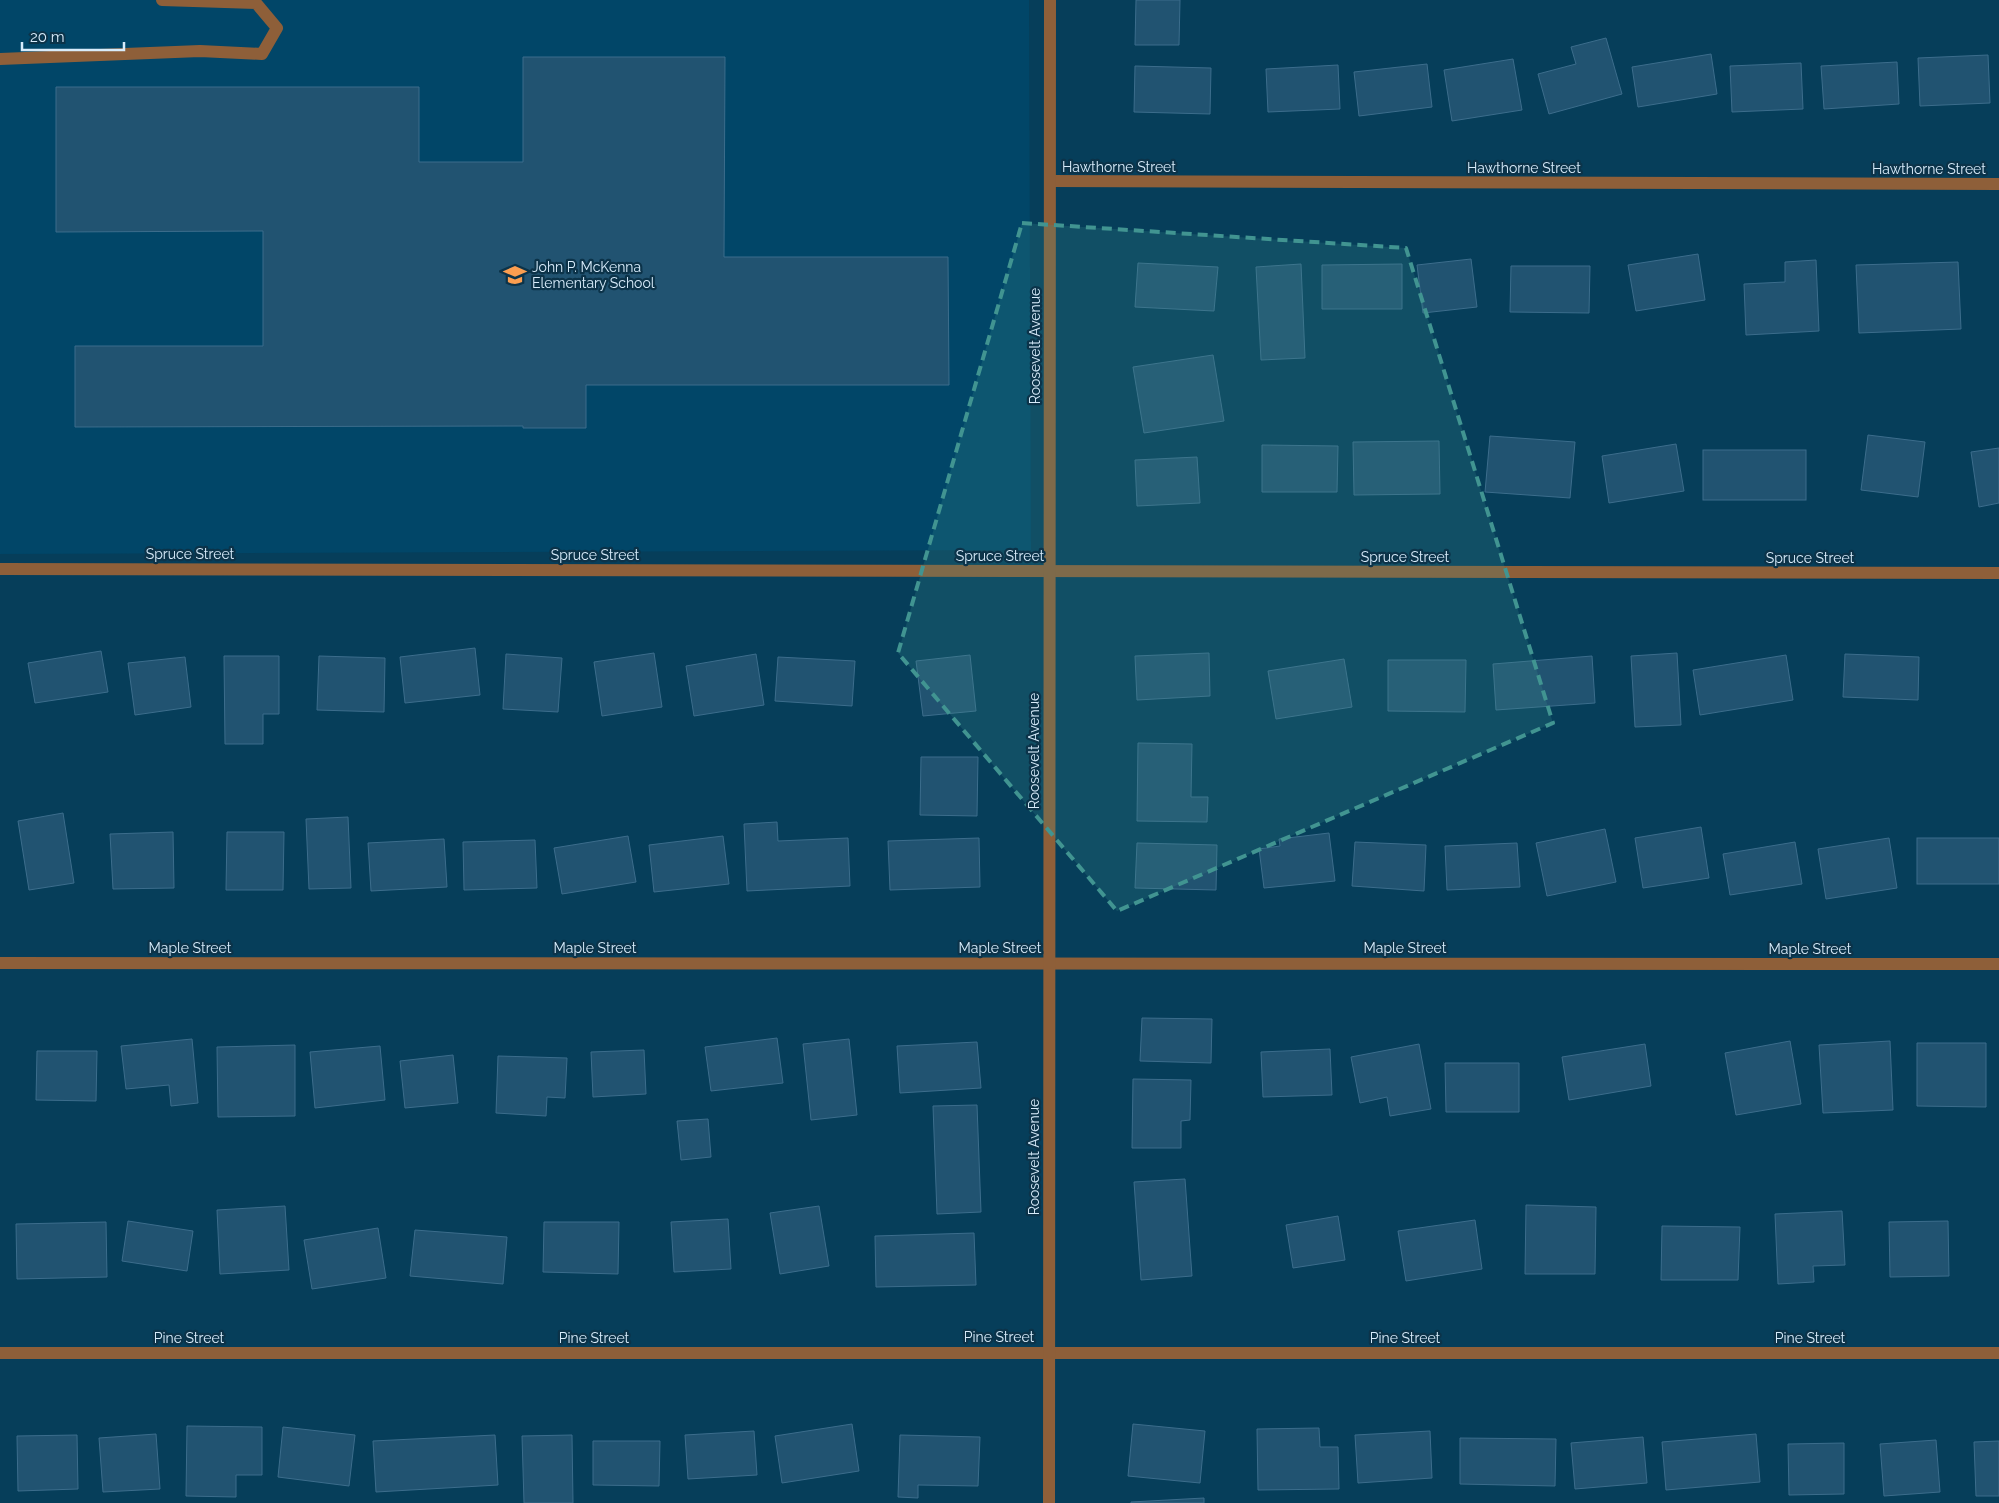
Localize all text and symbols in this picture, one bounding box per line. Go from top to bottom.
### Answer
scale bar [22,20,125,52]
text: 20 m [30,28,65,46]
street label: Hawthorne Street [1062,159,1176,175]
street label: Hawthorne Street [1467,160,1581,176]
street label: Hawthorne Street [1872,161,1986,177]
place label: John P. McKenna Elementary School [532,259,655,291]
school or university icon: John P. McKenna Elementary School [502,262,528,288]
street label: Roosevelt Avenue [1027,288,1043,404]
street label: Spruce Street [146,546,235,562]
street label: Spruce Street [551,547,640,563]
street label: Spruce Street [956,548,1045,564]
street label: Spruce Street [1361,549,1450,565]
street label: Spruce Street [1766,550,1855,566]
street label: Roosevelt Avenue [1026,693,1042,809]
street label: Maple Street [149,940,232,956]
street label: Maple Street [554,940,637,956]
street label: Maple Street [959,940,1042,956]
street label: Maple Street [1364,940,1447,956]
street label: Maple Street [1769,941,1852,957]
street label: Roosevelt Avenue [1026,1099,1042,1215]
street label: Pine Street [964,1329,1035,1345]
street label: Pine Street [154,1330,225,1346]
street label: Pine Street [559,1330,630,1346]
street label: Pine Street [1370,1330,1441,1346]
street label: Pine Street [1775,1330,1846,1346]

